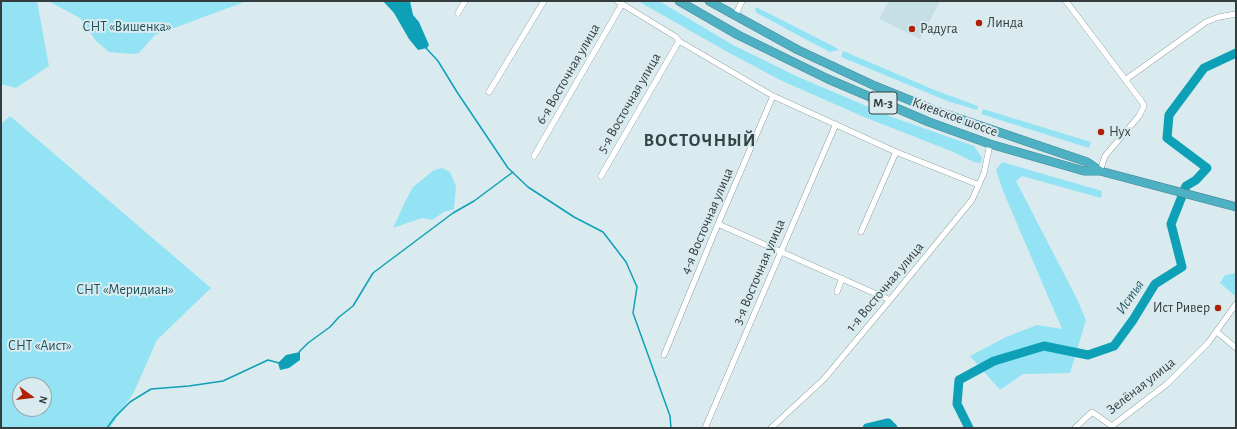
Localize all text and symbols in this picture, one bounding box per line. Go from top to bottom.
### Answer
place label: Линда [987,15,1023,31]
marker: Линда [974,18,984,28]
park label: СНТ «Вишенка» [83,19,171,35]
street label: 6-я Восточная улица [532,21,604,127]
place label: Радуга [920,21,958,37]
marker: Радуга [907,24,917,34]
street label: 5-я Восточная улица [593,50,665,156]
road number: М-3 [869,92,897,114]
street label: Киевское шоссе [910,94,1000,140]
place label: Нух [1109,124,1131,140]
marker: Нух [1096,127,1106,137]
district label: ВОСТОЧНЫЙ [643,130,757,152]
street label: 4-я Восточная улица [677,165,737,277]
street label: 3-я Восточная улица [729,217,789,327]
street label: 1-я Восточная улица [843,239,927,335]
water label: Истья [1112,276,1148,318]
park label: СНТ «Меридиан» [76,282,174,298]
place label: Ист Ривер [1153,300,1210,316]
marker: Ист Ривер [1213,303,1223,313]
park label: СНТ «Аист» [8,338,72,354]
street label: Зелёная улица [1103,354,1179,418]
north arrow [12,377,52,417]
text: N [37,395,49,405]

